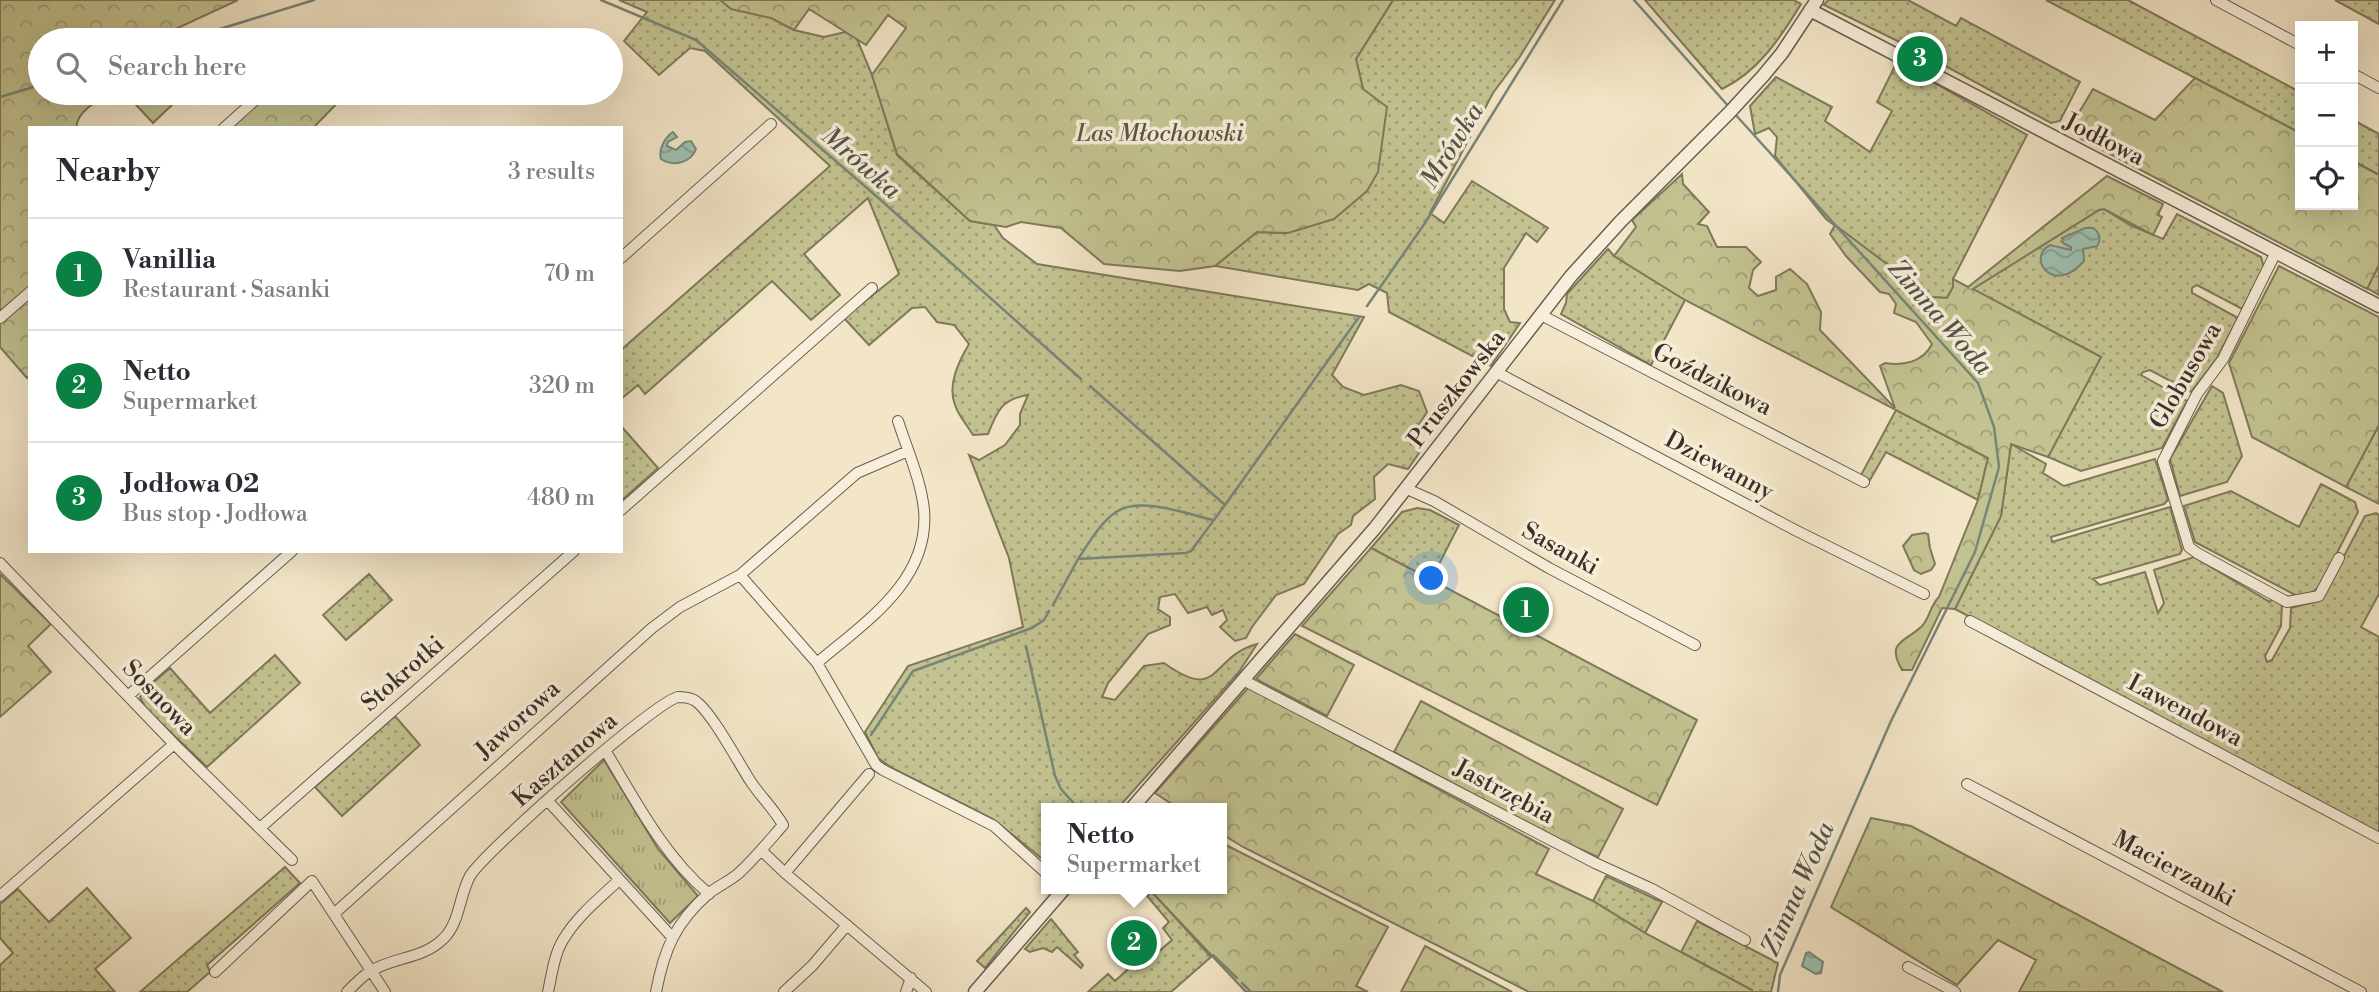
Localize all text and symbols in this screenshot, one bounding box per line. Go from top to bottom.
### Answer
map controls [2295,21,2358,210]
button: + [2295,21,2358,84]
search box [28,28,623,105]
pin: 3 [1897,33,1943,85]
icon: search [52,48,90,86]
text: Search here [108,51,247,83]
button: − [2295,84,2358,147]
water label: Mrówka [1413,97,1491,195]
street label: Jodłowa [2058,107,2150,173]
park label: Las Młochowski [1075,119,1244,149]
water label: Mrówka [815,120,908,207]
button: locate [2295,147,2358,210]
text: Nearby [56,153,160,191]
text: 3 results [508,158,595,186]
text: Vanillia [123,244,216,276]
water label: Zimna Woda [1881,252,1999,382]
text: 1 [73,260,85,288]
text: 70 m [544,260,595,288]
text: Restaurant · Sasanki [123,276,330,304]
street label: Globusowa [2143,317,2229,435]
street label: Pruszkowska [1402,323,1513,454]
street label: Goździkowa [1647,337,1777,423]
text: Netto [123,356,191,388]
text: 2 [72,372,86,400]
text: 320 m [529,372,595,400]
text: Supermarket [123,388,258,416]
street label: Dziewanny [1659,425,1779,507]
text: Jodłowa 02 [123,468,259,500]
text: 3 [72,484,86,512]
text: 480 m [527,484,595,512]
text: Bus stop · Jodłowa [123,500,308,528]
street label: Sasanki [1516,516,1604,582]
your location [1414,561,1448,595]
pin: 1 [1503,584,1549,636]
street label: Stokrotki [355,630,451,718]
street label: Sosnowa [116,654,203,743]
street label: Lawendowa [2122,668,2249,754]
street label: Jaworowa [469,673,567,767]
street label: Kasztanowa [506,706,624,814]
street label: Jastrzębia [1448,753,1560,831]
popup [1041,803,1227,894]
water label: Zimna Woda [1754,816,1842,961]
text: Netto [1067,819,1135,851]
street label: Macierzanki [2108,824,2240,914]
text: Supermarket [1067,851,1201,879]
pin: 2 [1111,917,1157,969]

